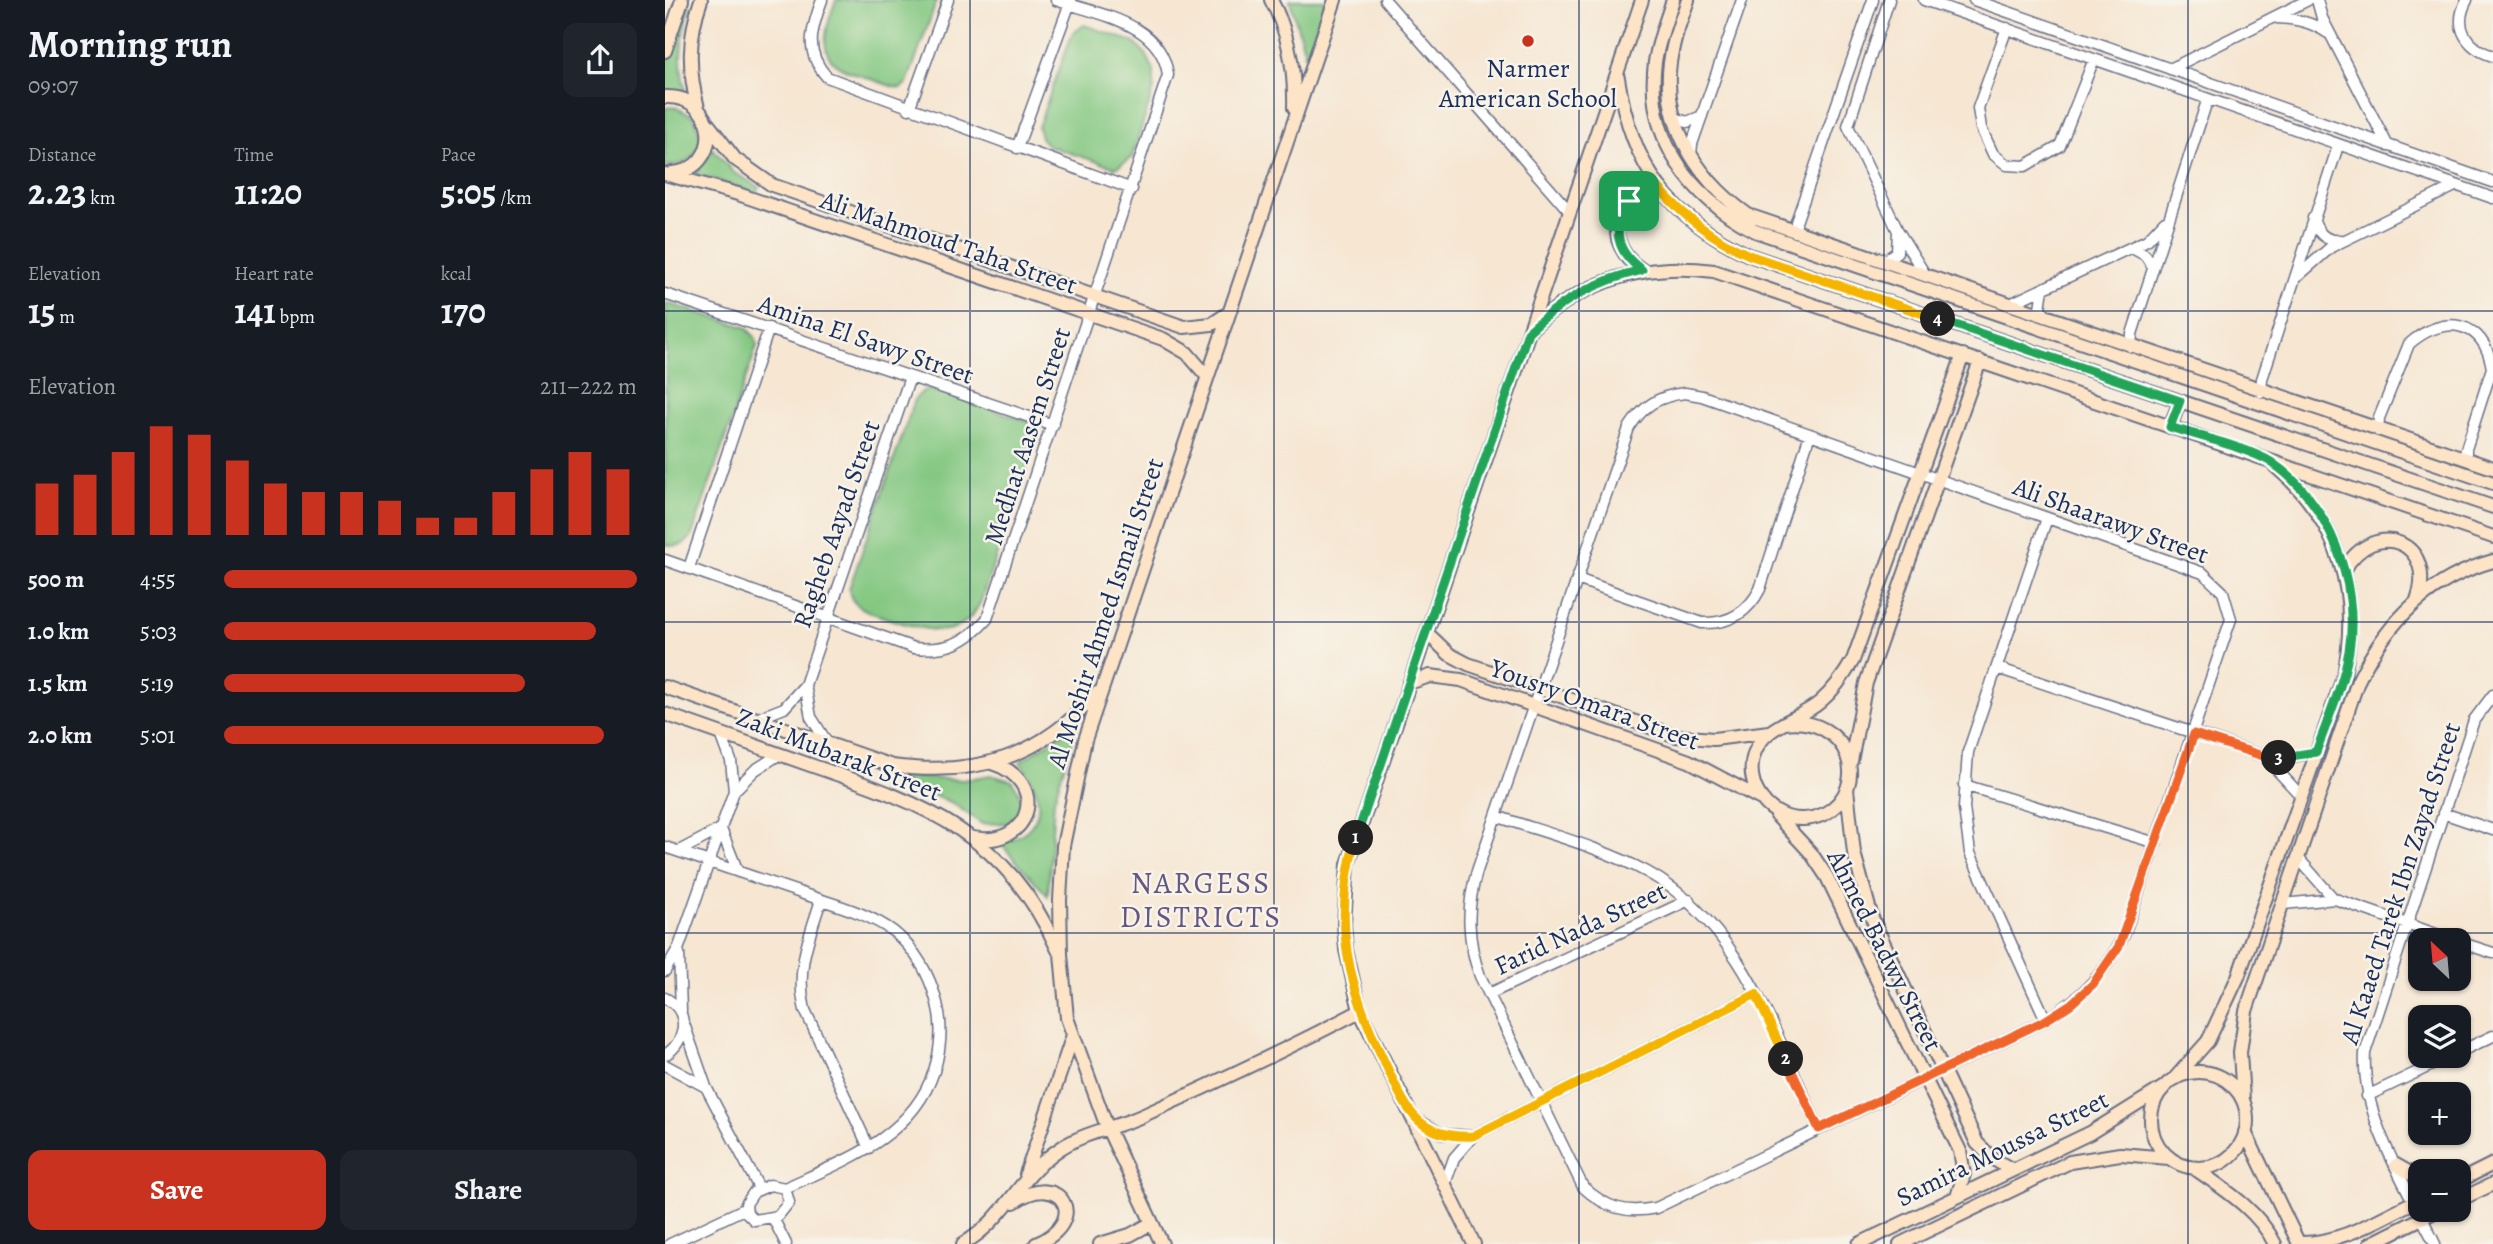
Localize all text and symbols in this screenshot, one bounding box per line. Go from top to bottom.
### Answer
text: Morning run [28,18,232,70]
button: share [563,23,637,97]
marker: Narmer American School [1520,33,1536,49]
place label: Narmer American School [1438,51,1617,116]
text: 09:07 [28,70,78,101]
text: Distance [28,142,96,168]
text: Time [234,142,274,168]
text: Pace [441,142,476,168]
text: 2.23 [28,168,87,216]
text: 11:20 [234,168,302,216]
text: 5:05 [441,168,496,216]
pin [1599,171,1659,231]
street label: Ali Mahmoud Taha Street [815,182,1082,303]
icon: arrive [1610,182,1648,220]
text: km [87,185,116,211]
text: /km [496,185,532,211]
text: Elevation [28,261,101,287]
text: Heart rate [234,261,314,287]
text: kcal [441,261,471,287]
street label: Amina El Sawy Street [752,286,979,393]
text: 15 [28,287,55,335]
text: 141 [234,287,276,335]
text: 170 [441,287,486,335]
pin: 4 [1921,302,1955,336]
text: m [55,304,75,330]
text: bpm [276,304,315,330]
text: 4 [1933,305,1942,331]
street label: Medhat Aasem Street [976,322,1079,549]
text: Elevation [28,371,116,402]
text: 211–222 m [540,371,637,402]
street label: Ragheb Aayad Street [785,415,889,633]
street label: Al Moshir Ahmed Ismail Street [1038,453,1172,774]
street label: Ali Shaarawy Street [2007,469,2214,572]
text: 500 m [28,564,84,595]
text: 4:55 [140,564,176,595]
text: 1.0 km [28,616,89,647]
text: 5:03 [140,616,177,647]
street label: Yousry Omara Street [1484,650,1705,759]
text: 1.5 km [28,668,88,699]
text: 5:19 [140,668,174,699]
street label: Zaki Mubarak Street [731,699,947,810]
street label: Al Kaaed Tarek Ibn Zayad Street [2332,717,2469,1049]
text: 2.0 km [28,720,92,751]
text: 5:01 [140,720,176,751]
pin: 3 [2261,740,2297,776]
text: 3 [2274,744,2283,770]
pin: 1 [1339,820,1373,856]
text: 1 [1352,824,1359,850]
street label: Ahmed Badwy Street [1818,843,1951,1057]
district label: NARGESS DISTRICTS [1120,863,1282,937]
street label: Farid Nada Street [1488,873,1672,984]
north arrow [2408,928,2471,990]
map controls [2408,928,2471,1222]
button: layers [2408,1005,2471,1068]
pin: 2 [1769,1042,1803,1076]
text: 2 [1781,1045,1790,1071]
street label: Samira Moussa Street [1890,1082,2114,1215]
button: + [2408,1082,2471,1145]
button: Save [28,1150,326,1230]
button: Share [340,1150,637,1230]
button: − [2408,1159,2471,1222]

